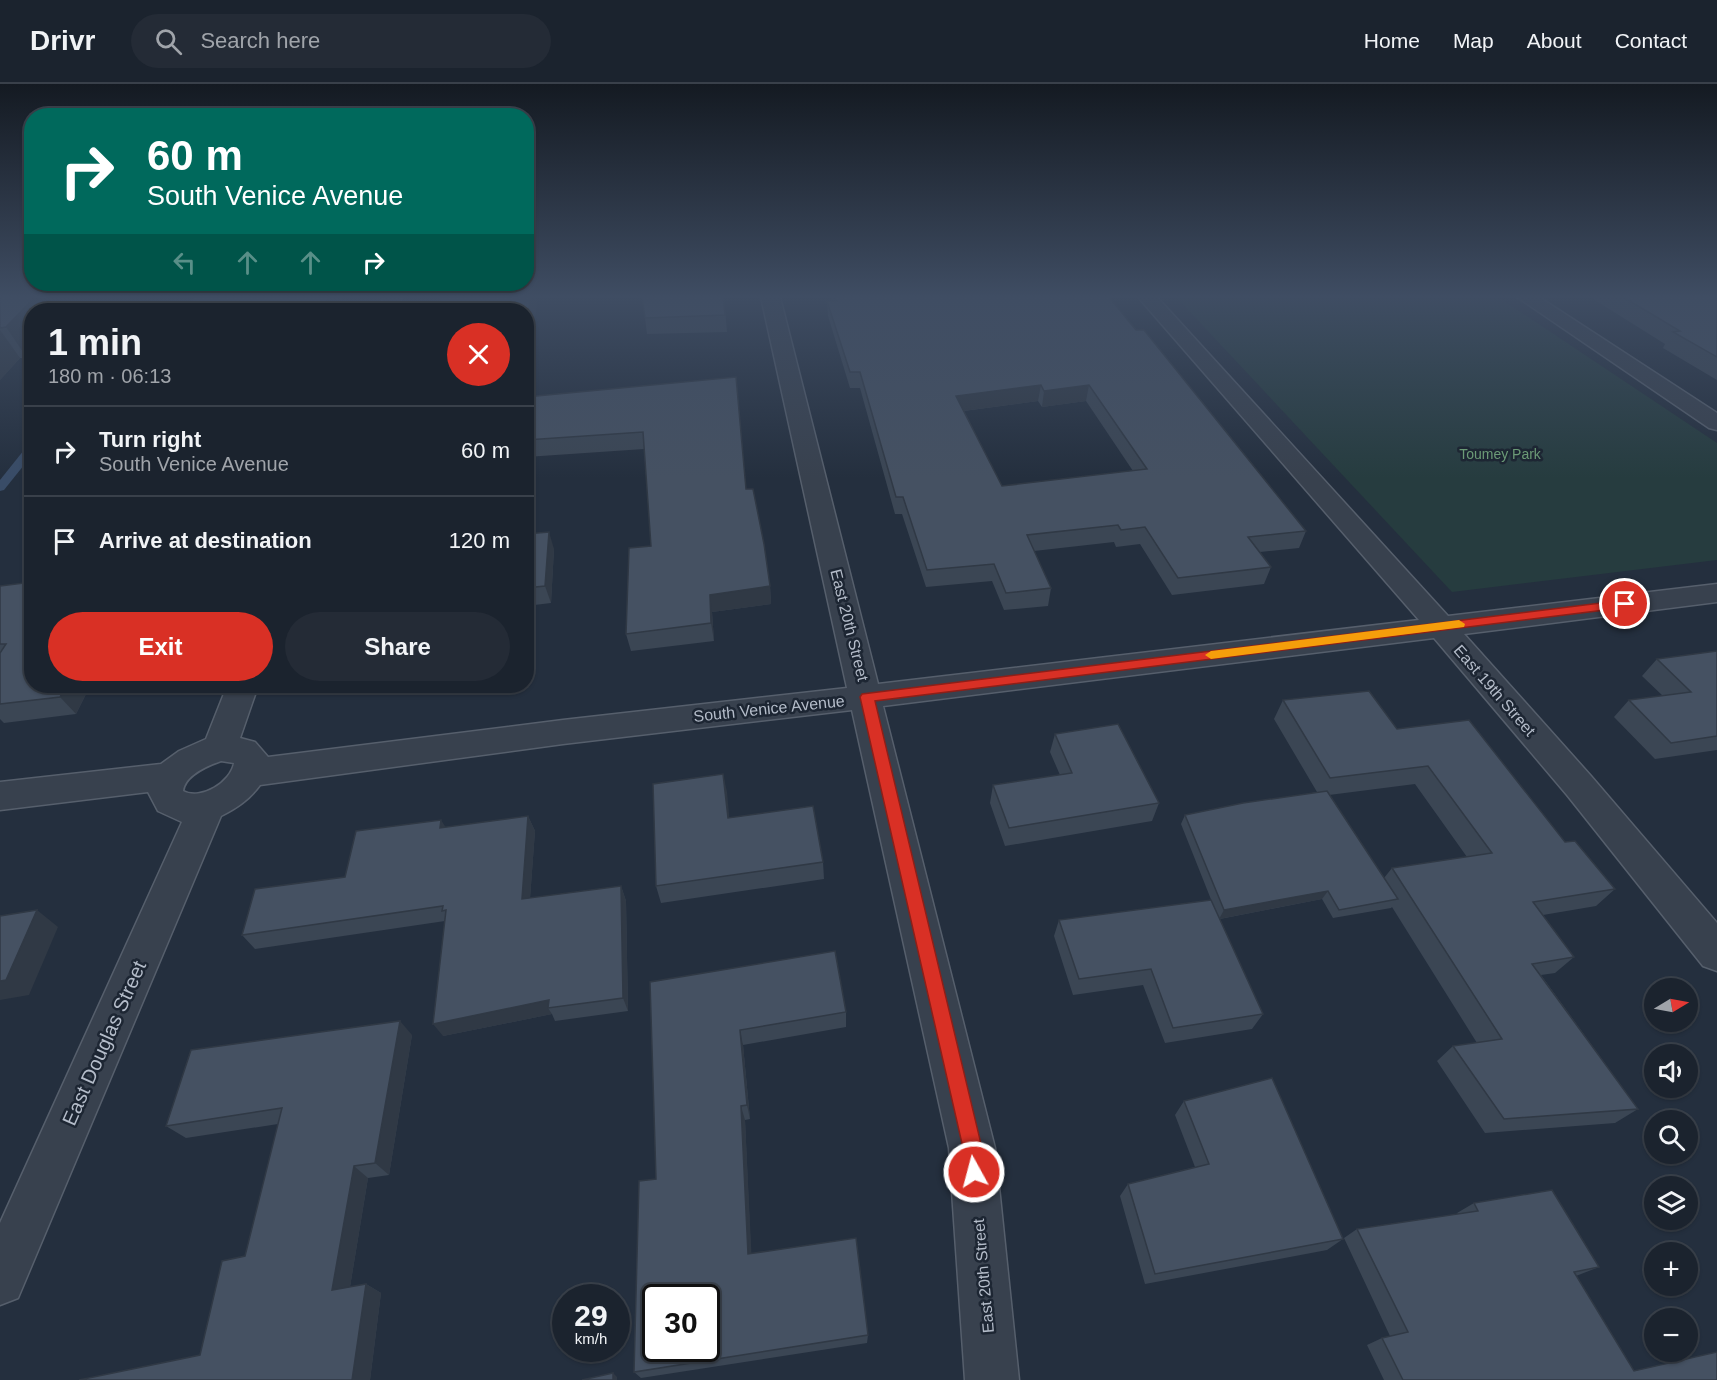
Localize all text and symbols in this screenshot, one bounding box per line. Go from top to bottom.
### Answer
search box [131,14,551,68]
text: Drivr [30,25,95,56]
icon: search [152,25,185,58]
text: Search here [200,28,320,53]
text: Home [1364,29,1420,52]
text: Map [1453,29,1494,52]
text: About [1527,29,1582,52]
text: Contact [1615,29,1687,52]
icon: right [48,132,126,210]
text: 60 m [147,132,243,179]
text: South Venice Avenue [147,181,403,211]
icon: left [168,246,201,279]
icon: ahead [231,246,264,279]
icon: ahead [294,246,327,279]
icon: right [357,246,390,279]
text: 1 min [48,322,142,363]
button: close [447,323,510,386]
text: 180 m · 06:13 [48,365,171,387]
text: Turn right [99,427,201,452]
icon: right [48,435,81,468]
text: 60 m [461,438,510,463]
park label: Toumey Park [1459,446,1542,462]
text: South Venice Avenue [99,453,289,475]
icon: arrive [48,525,81,558]
text: Arrive at destination [99,528,312,553]
text: 120 m [449,528,510,553]
street label: East 20th Street [827,567,872,683]
pin [1599,578,1650,629]
icon: arrive [1608,587,1641,620]
button: Exit [48,612,273,681]
button: Share [285,612,510,681]
street label: East 19th Street [1451,641,1539,740]
street label: South Venice Avenue [693,692,846,725]
street label: East Douglas Street [58,957,150,1129]
north arrow [1644,978,1698,1032]
map controls [1644,978,1698,1362]
button: sound [1644,1044,1698,1098]
button: search [1644,1110,1698,1164]
position arrow [942,1140,1006,1204]
button: layers [1644,1176,1698,1230]
street label: East 20th Street [970,1218,997,1334]
button: + [1644,1242,1698,1296]
speed limit sign: 30 [642,1284,720,1362]
text: 29 [574,1299,608,1332]
button: − [1644,1308,1698,1362]
text: km/h [575,1330,607,1347]

